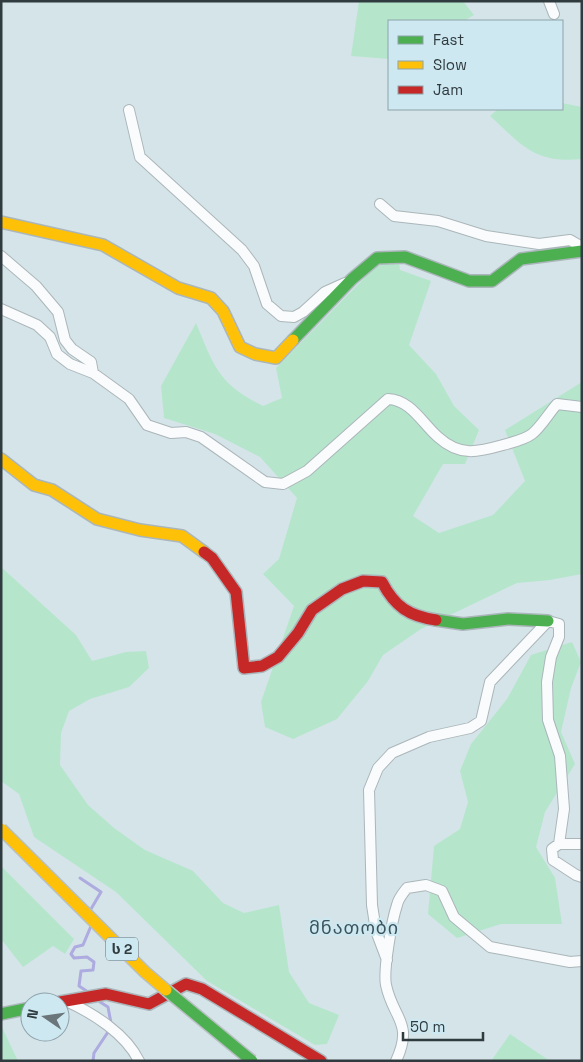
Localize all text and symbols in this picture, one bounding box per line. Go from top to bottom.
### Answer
legend [388,20,563,110]
text: Fast [433,30,464,49]
text: Slow [433,55,467,74]
text: Jam [433,80,463,99]
district label: მნათობი [309,916,399,939]
road number: ს 2 [106,938,138,961]
north arrow [20,992,70,1042]
text: N [23,1007,42,1021]
scale bar [403,1010,483,1042]
text: 50 m [410,1017,445,1036]

